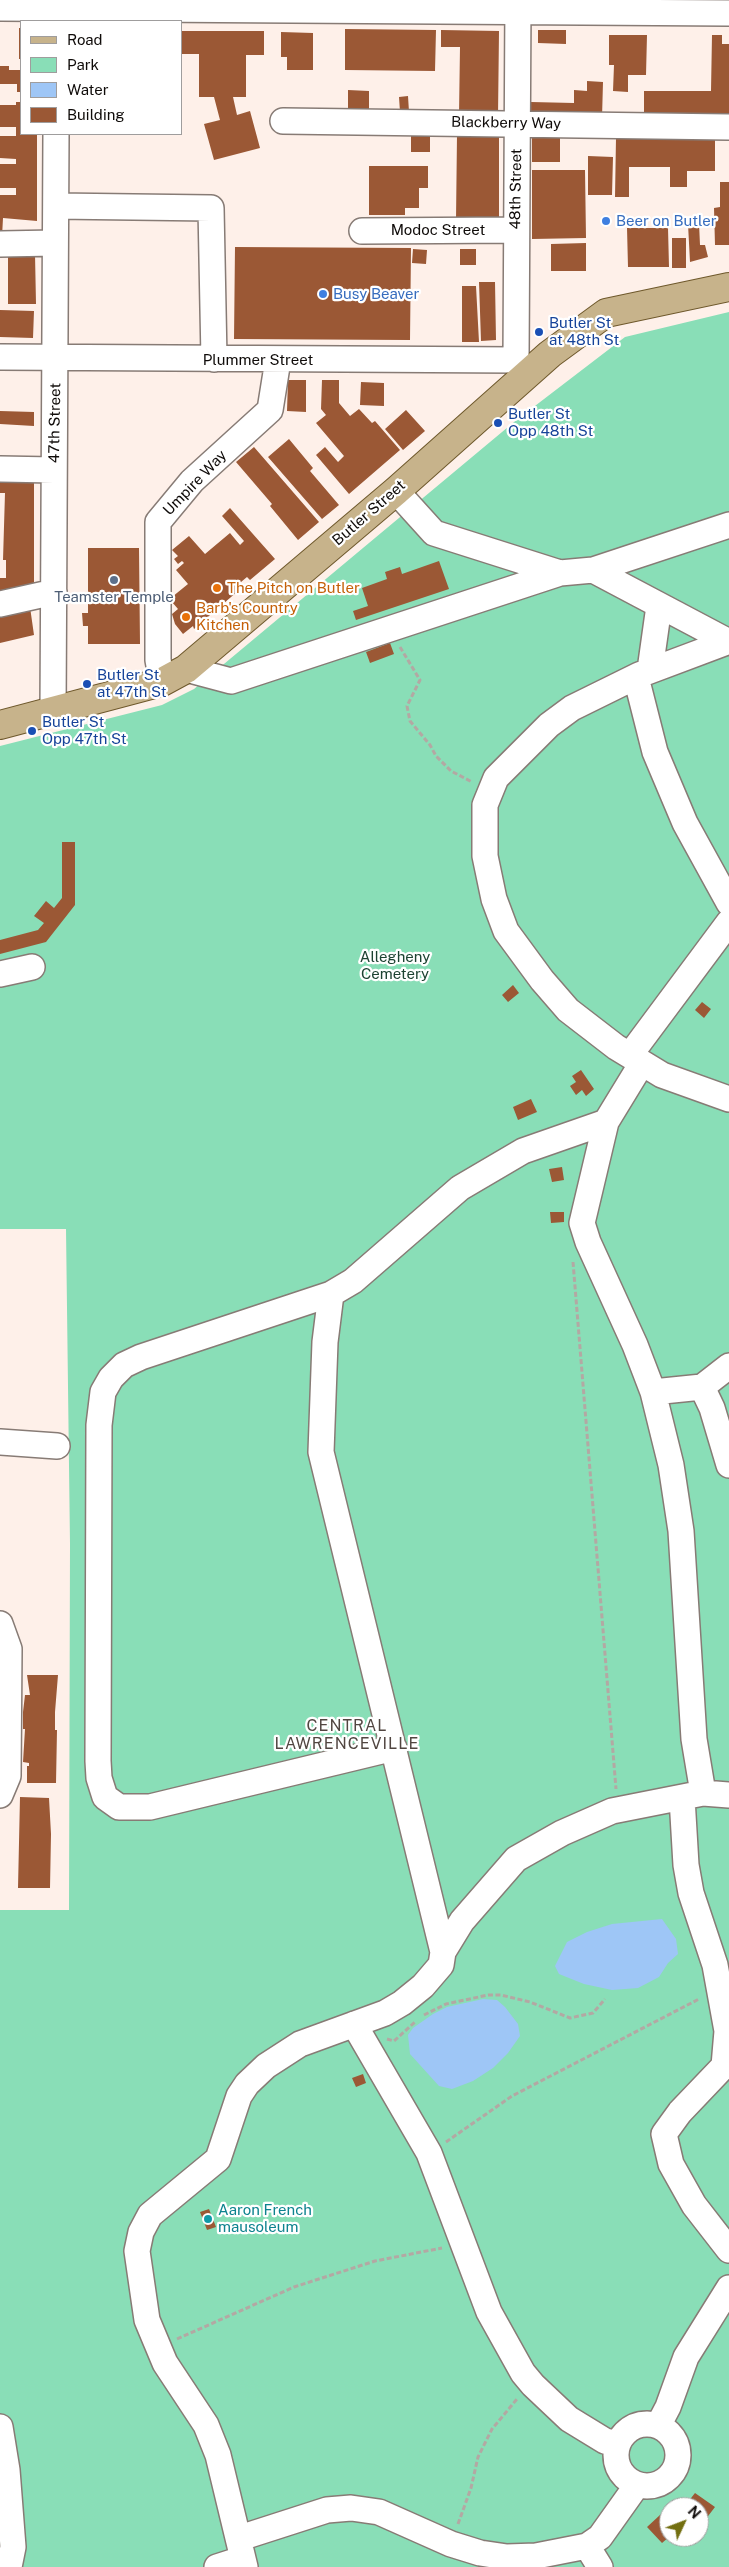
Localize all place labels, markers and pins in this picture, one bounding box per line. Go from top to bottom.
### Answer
place label: Beer on Butler [616,212,717,230]
marker: Beer on Butler [600,215,612,227]
place label: Busy Beaver [333,285,419,303]
marker: Busy Beaver [317,288,329,300]
place label: Butler St at 48th St [549,314,619,349]
marker: Butler St at 48th St [533,326,545,338]
place label: Butler St Opp 48th St [508,405,593,440]
marker: Butler St Opp 48th St [492,417,504,429]
marker: Teamster Temple [108,574,120,586]
place label: The Pitch on Butler [227,579,360,597]
marker: The Pitch on Butler [211,582,223,594]
place label: Teamster Temple [54,588,174,606]
place label: Barb's Country Kitchen [196,599,298,634]
marker: Barb's Country Kitchen [180,611,192,623]
place label: Butler St at 47th St [97,666,167,701]
marker: Butler St at 47th St [81,678,93,690]
place label: Butler St Opp 47th St [42,713,127,748]
marker: Butler St Opp 47th St [26,725,38,737]
place label: Aaron French mausoleum [218,2201,312,2236]
marker: Aaron French mausoleum [202,2213,214,2225]

